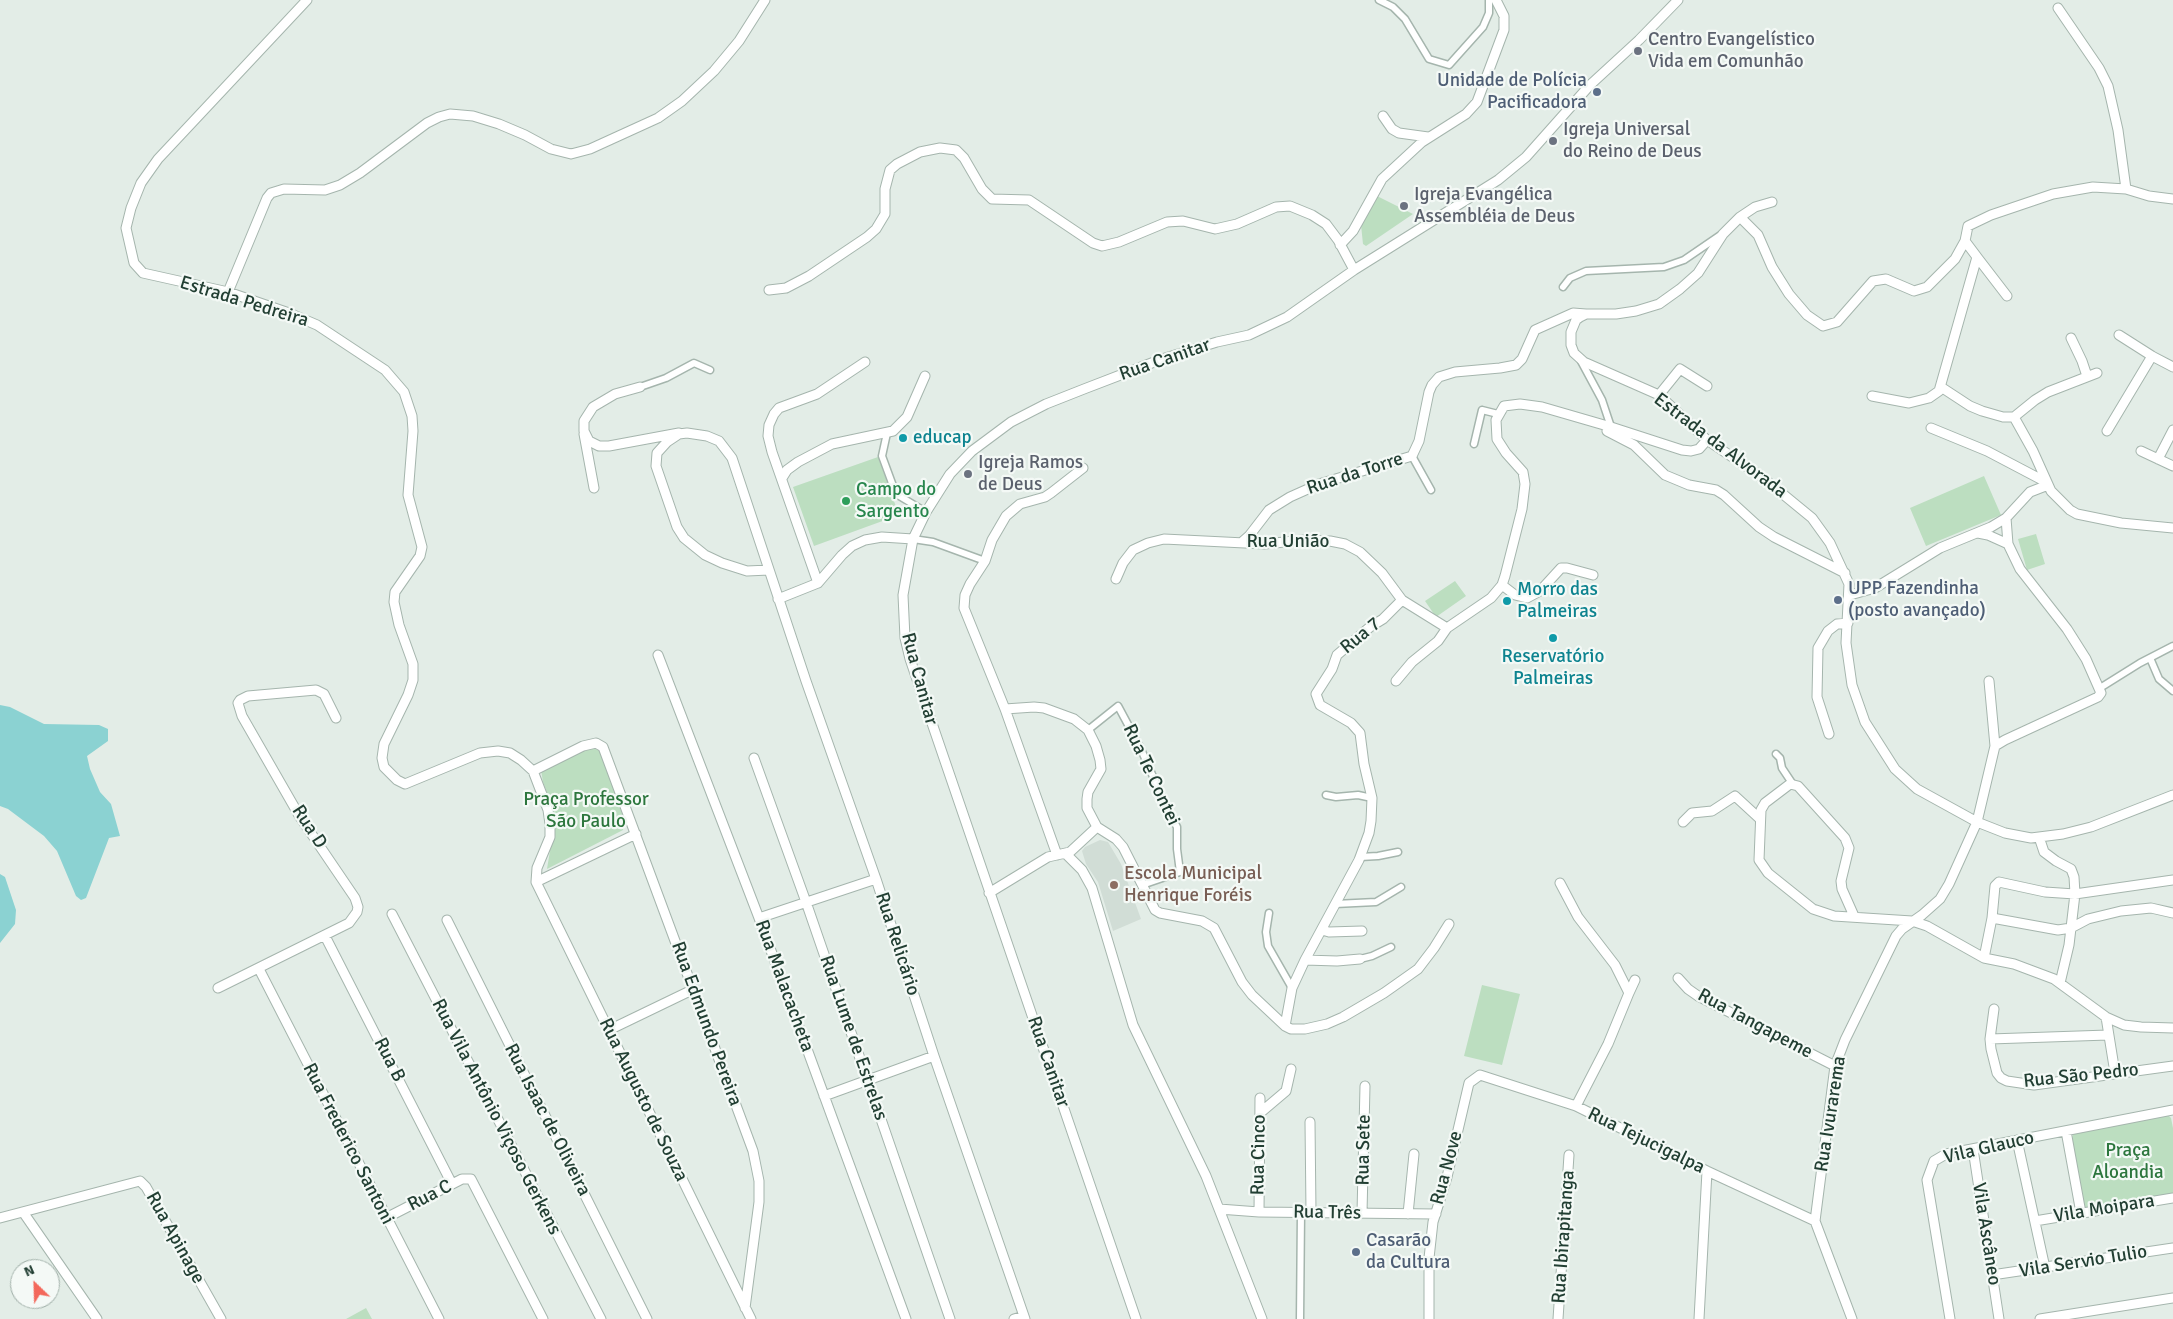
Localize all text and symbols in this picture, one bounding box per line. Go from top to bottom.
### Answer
place label: Centro Evangelístico Vida em Comunhão [1648,29,1815,73]
marker: Centro Evangelístico Vida em Comunhão [1632,45,1644,57]
place label: Unidade de Polícia Pacificadora [1437,70,1587,114]
marker: Unidade de Polícia Pacificadora [1591,86,1603,98]
place label: Igreja Universal do Reino de Deus [1563,119,1702,163]
marker: Igreja Universal do Reino de Deus [1547,135,1559,147]
place label: Igreja Evangélica Assembléia de Deus [1414,184,1575,228]
marker: Igreja Evangélica Assembléia de Deus [1398,200,1410,212]
street label: Estrada Pedreira [177,272,311,332]
street label: Rua Canitar [1116,334,1214,386]
street label: Estrada da Alvorada [1649,388,1791,504]
place label: educap [913,427,972,449]
marker: educap [897,432,909,444]
street label: Rua da Torre [1304,448,1406,500]
place label: Igreja Ramos de Deus [978,452,1083,496]
marker: Igreja Ramos de Deus [962,468,974,480]
place label: Campo do Sargento [856,479,936,523]
marker: Campo do Sargento [840,495,852,507]
street label: Rua União [1247,531,1329,553]
place label: UPP Fazendinha (posto avançado) [1848,578,1986,622]
place label: Morro das Palmeiras [1517,579,1598,623]
marker: UPP Fazendinha (posto avançado) [1832,594,1844,606]
marker: Morro das Palmeiras [1501,595,1513,607]
street label: Rua 7 [1336,613,1386,659]
street label: Rua Canitar [896,630,942,728]
marker: Reservatório Palmeiras [1547,632,1559,644]
place label: Reservatório Palmeiras [1502,646,1604,690]
street label: Rua Te Contei [1118,721,1184,829]
park label: Praça Professor São Paulo [523,789,649,833]
street label: Rua D [287,801,331,853]
place label: Escola Municipal Henrique Foréis [1124,863,1262,907]
marker: Escola Municipal Henrique Foréis [1108,879,1120,891]
street label: Rua Relicário [870,889,924,999]
street label: Rua Malacacheta [750,917,818,1055]
street label: Rua Edmundo Pereira [666,939,746,1109]
street label: Rua Lume de Estrelas [814,952,892,1124]
street label: Rua Tangapeme [1694,984,1816,1064]
street label: Rua Vila Antônio Viçoso Gerkens [426,995,566,1239]
street label: Rua Canitar [1022,1013,1074,1111]
street label: Rua Augusto de Souza [594,1015,692,1185]
street label: Rua B [368,1034,410,1086]
street label: Rua Isaac de Oliveira [499,1040,595,1200]
street label: Rua Ivurarema [1811,1054,1851,1174]
street label: Rua Frederico Santoni [297,1059,399,1229]
street label: Rua São Pedro [2022,1059,2140,1093]
street label: Rua Tejucigalpa [1584,1103,1708,1179]
street label: Rua Cinco [1247,1114,1271,1196]
street label: Rua Sete [1352,1114,1376,1186]
street label: Vila Glauco [1942,1127,2036,1169]
street label: Rua Nove [1426,1128,1468,1208]
park label: Praça Aloandia [2092,1140,2164,1184]
street label: Rua Ibirapitanga [1548,1169,1580,1305]
street label: Rua C [404,1175,456,1217]
street label: Vila Ascâneo [1967,1181,2005,1287]
street label: Rua Apinage [140,1188,210,1288]
street label: Vila Moipara [2052,1190,2156,1228]
street label: Rua Três [1293,1201,1361,1225]
place label: Casarão da Cultura [1366,1230,1450,1274]
street label: Vila Servio Tulio [2017,1241,2149,1283]
marker: Casarão da Cultura [1350,1246,1362,1258]
north arrow [10,1259,60,1309]
text: N [21,1261,37,1281]

